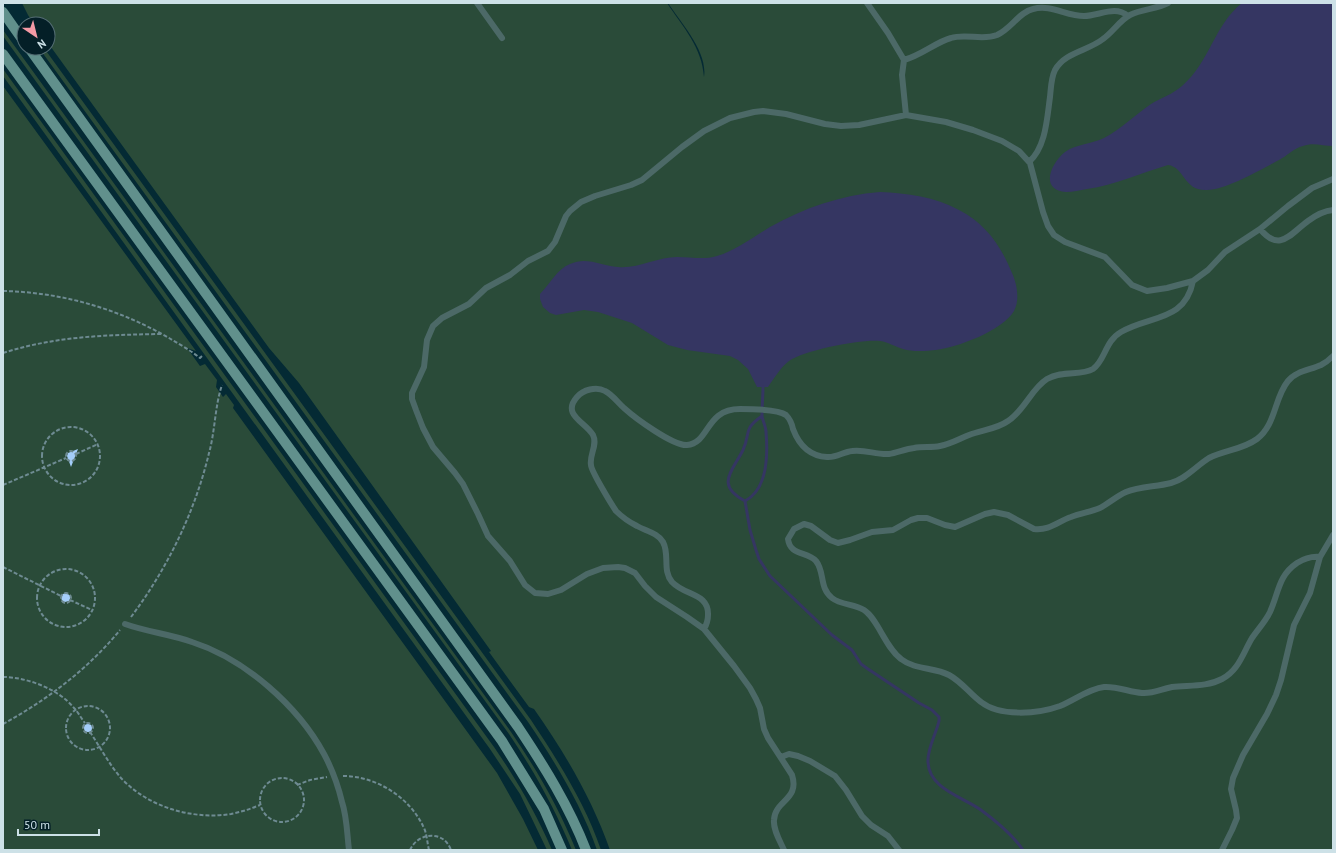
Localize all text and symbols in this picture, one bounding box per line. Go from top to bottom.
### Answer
north arrow [16,16,56,56]
text: N [35,36,49,52]
scale bar [18,811,99,837]
text: 50 m [24,817,50,832]

